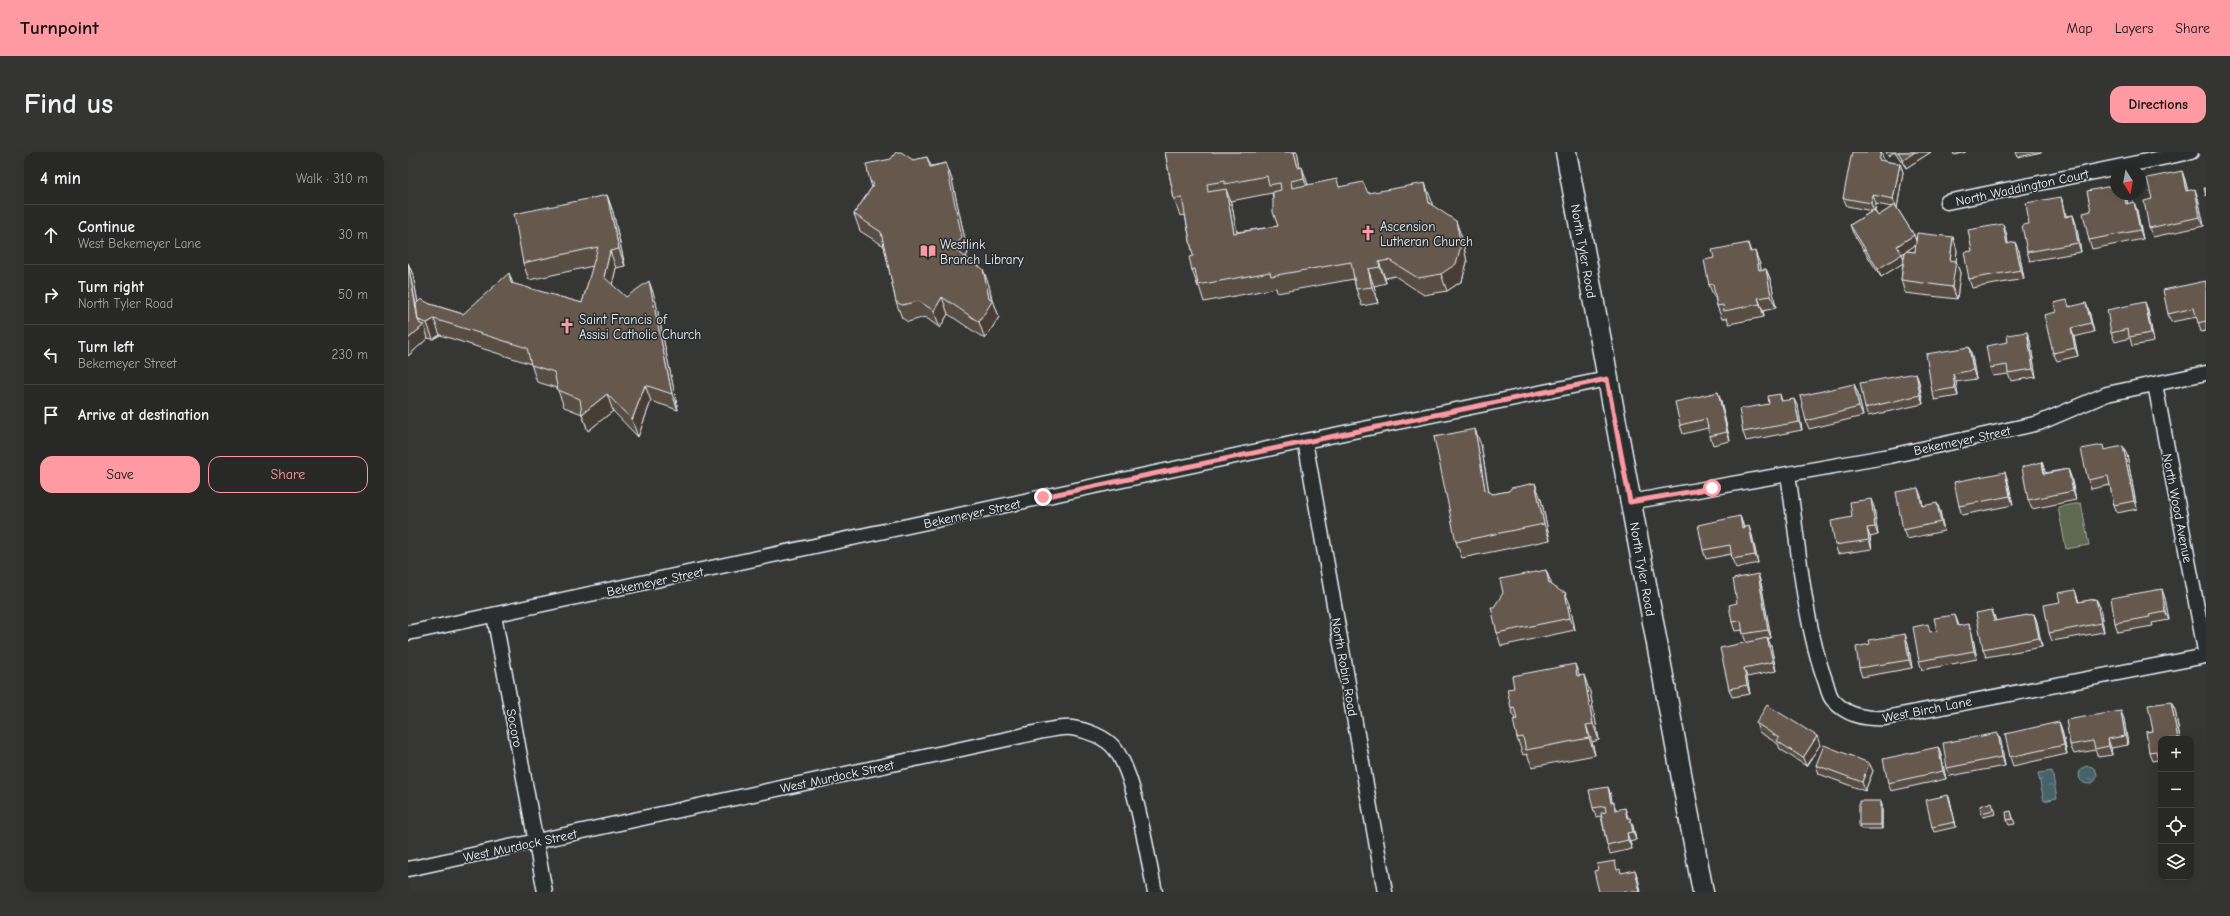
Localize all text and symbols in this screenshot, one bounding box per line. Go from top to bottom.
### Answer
text: Turnpoint [20,17,99,39]
text: Map [2066,20,2093,37]
text: Layers [2115,20,2153,37]
text: Share [2175,20,2210,37]
button: Directions [2110,86,2206,123]
text: Find us [24,88,113,120]
north arrow [2110,164,2146,200]
street label: North Waddington Court [1954,166,2091,209]
text: 4 min [40,169,81,188]
text: Walk · 310 m [296,171,368,186]
street label: North Tyler Road [1568,203,1599,299]
text: Continue [78,218,135,236]
place label: Ascension Lutheran Church [1380,219,1473,249]
icon: ahead [40,224,62,246]
church icon: Ascension Lutheran Church [1359,224,1377,242]
text: 30 m [338,227,368,242]
text: West Bekemeyer Lane [78,236,201,251]
place label: Westlink Branch Library [940,237,1024,267]
library icon: Westlink Branch Library [919,242,937,260]
text: Turn right [78,278,144,296]
icon: right [40,284,62,306]
text: 50 m [338,287,368,302]
text: North Tyler Road [78,296,173,311]
place label: Saint Francis of Assisi Catholic Church [579,312,701,342]
church icon: Saint Francis of Assisi Catholic Church [558,317,576,335]
text: Turn left [78,338,134,356]
icon: left [40,344,62,366]
text: 230 m [332,347,368,362]
text: Bekemeyer Street [78,356,177,371]
icon: arrive [40,404,62,426]
text: Arrive at destination [78,406,209,424]
street label: Bekemeyer Street [1912,423,2013,458]
street label: North Wood Avenue [2160,452,2196,564]
button: Save [40,456,200,493]
button: Share [208,456,368,493]
route start [1703,479,1721,497]
route end [1034,488,1052,506]
street label: Bekemeyer Street [922,496,1023,531]
street label: North Tyler Road [1627,521,1658,617]
street label: Bekemeyer Street [605,564,706,599]
street label: North Robin Road [1328,617,1361,717]
street label: West Birch Lane [1881,693,1973,725]
street label: Socoro [503,708,526,749]
map controls [2158,736,2194,880]
button: + [2158,736,2194,772]
street label: West Murdock Street [779,757,897,796]
button: − [2158,772,2194,808]
button: locate [2158,808,2194,844]
street label: West Murdock Street [462,826,580,865]
button: layers [2158,844,2194,880]

